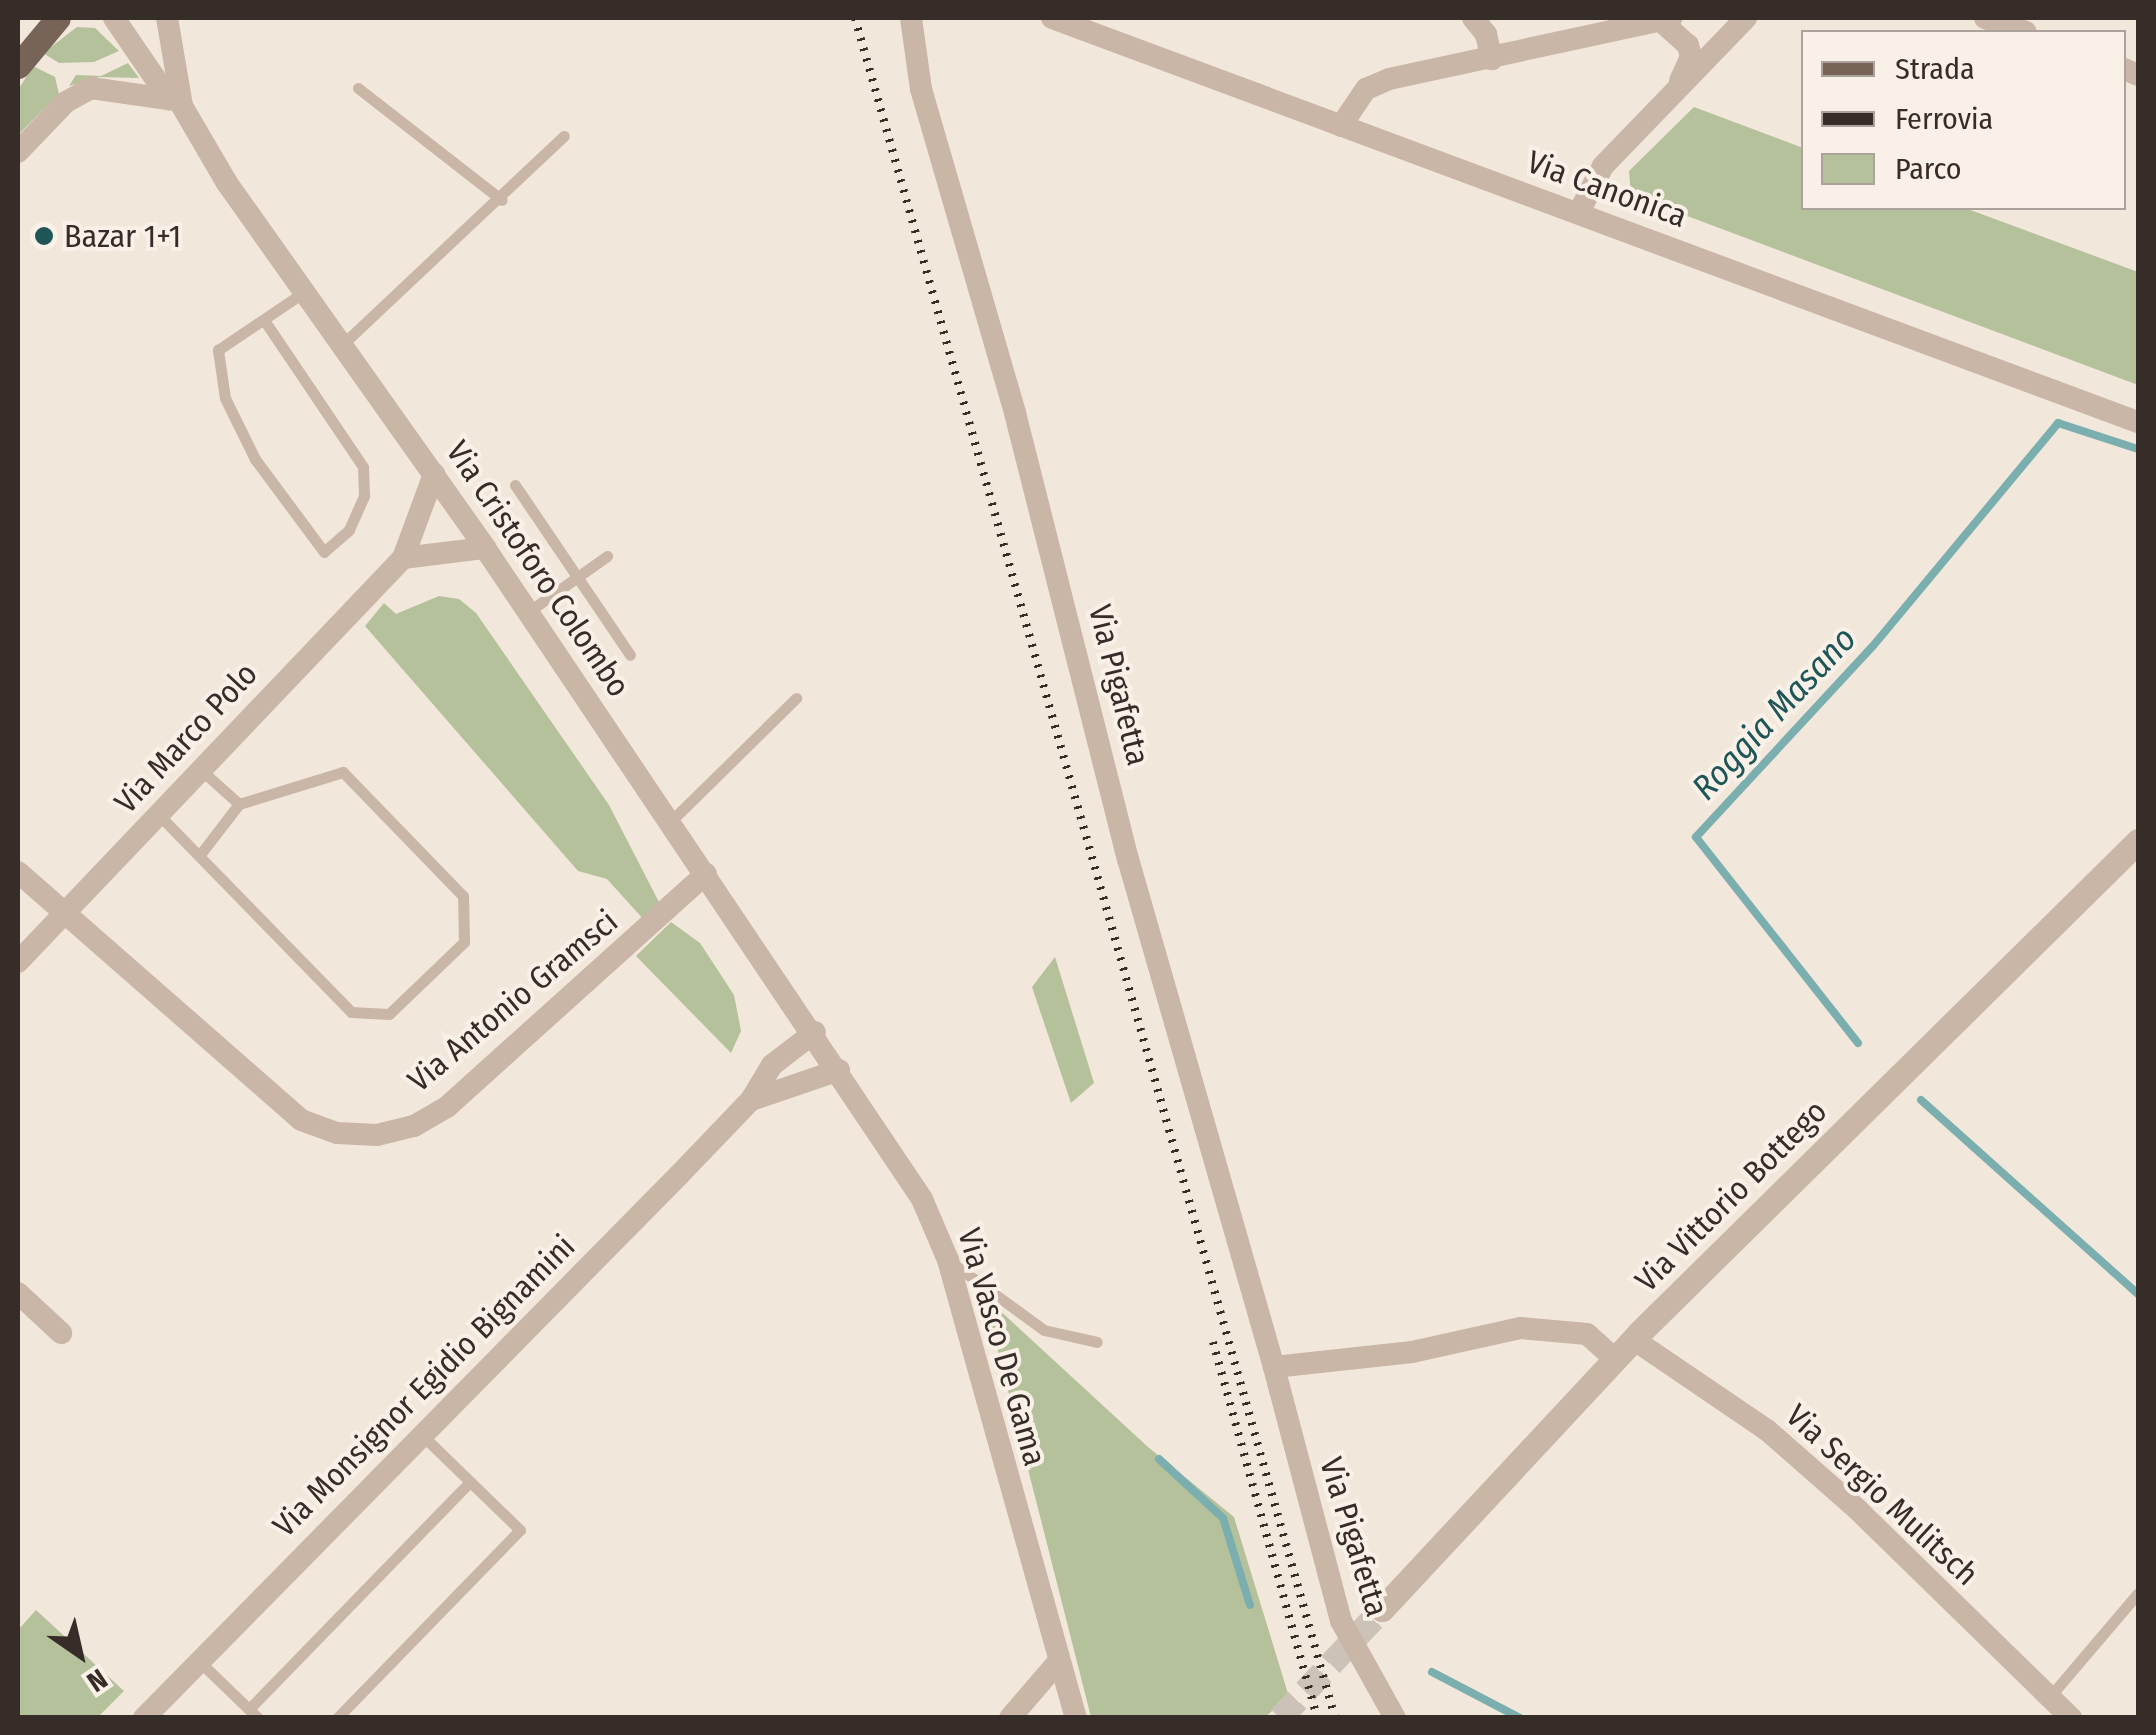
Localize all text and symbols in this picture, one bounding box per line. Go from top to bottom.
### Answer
legend [1801,30,2126,210]
text: Strada [1895,51,1975,87]
text: Ferrovia [1895,101,1993,137]
street label: Via Canonica [1522,142,1692,236]
text: Parco [1895,151,1962,187]
place label: Bazar 1+1 [64,217,181,255]
marker: Bazar 1+1 [33,225,55,247]
street label: Via Cristoforo Colombo [438,434,638,704]
street label: Via Pigafetta [1081,601,1157,769]
water label: Roggia Masano [1683,618,1865,808]
street label: Via Marco Polo [107,655,265,821]
street label: Via Antonio Gramsci [400,902,626,1100]
street label: Via Vittorio Bottego [1627,1092,1835,1300]
street label: Via Vasco De Gama [950,1224,1054,1470]
street label: Via Monsignor Egidio Bignamini [265,1227,583,1545]
street label: Via Sergio Mulitsch [1778,1396,1986,1594]
street label: Via Pigafetta [1312,1453,1396,1621]
north arrow [30,1605,130,1705]
text: N [81,1662,113,1699]

